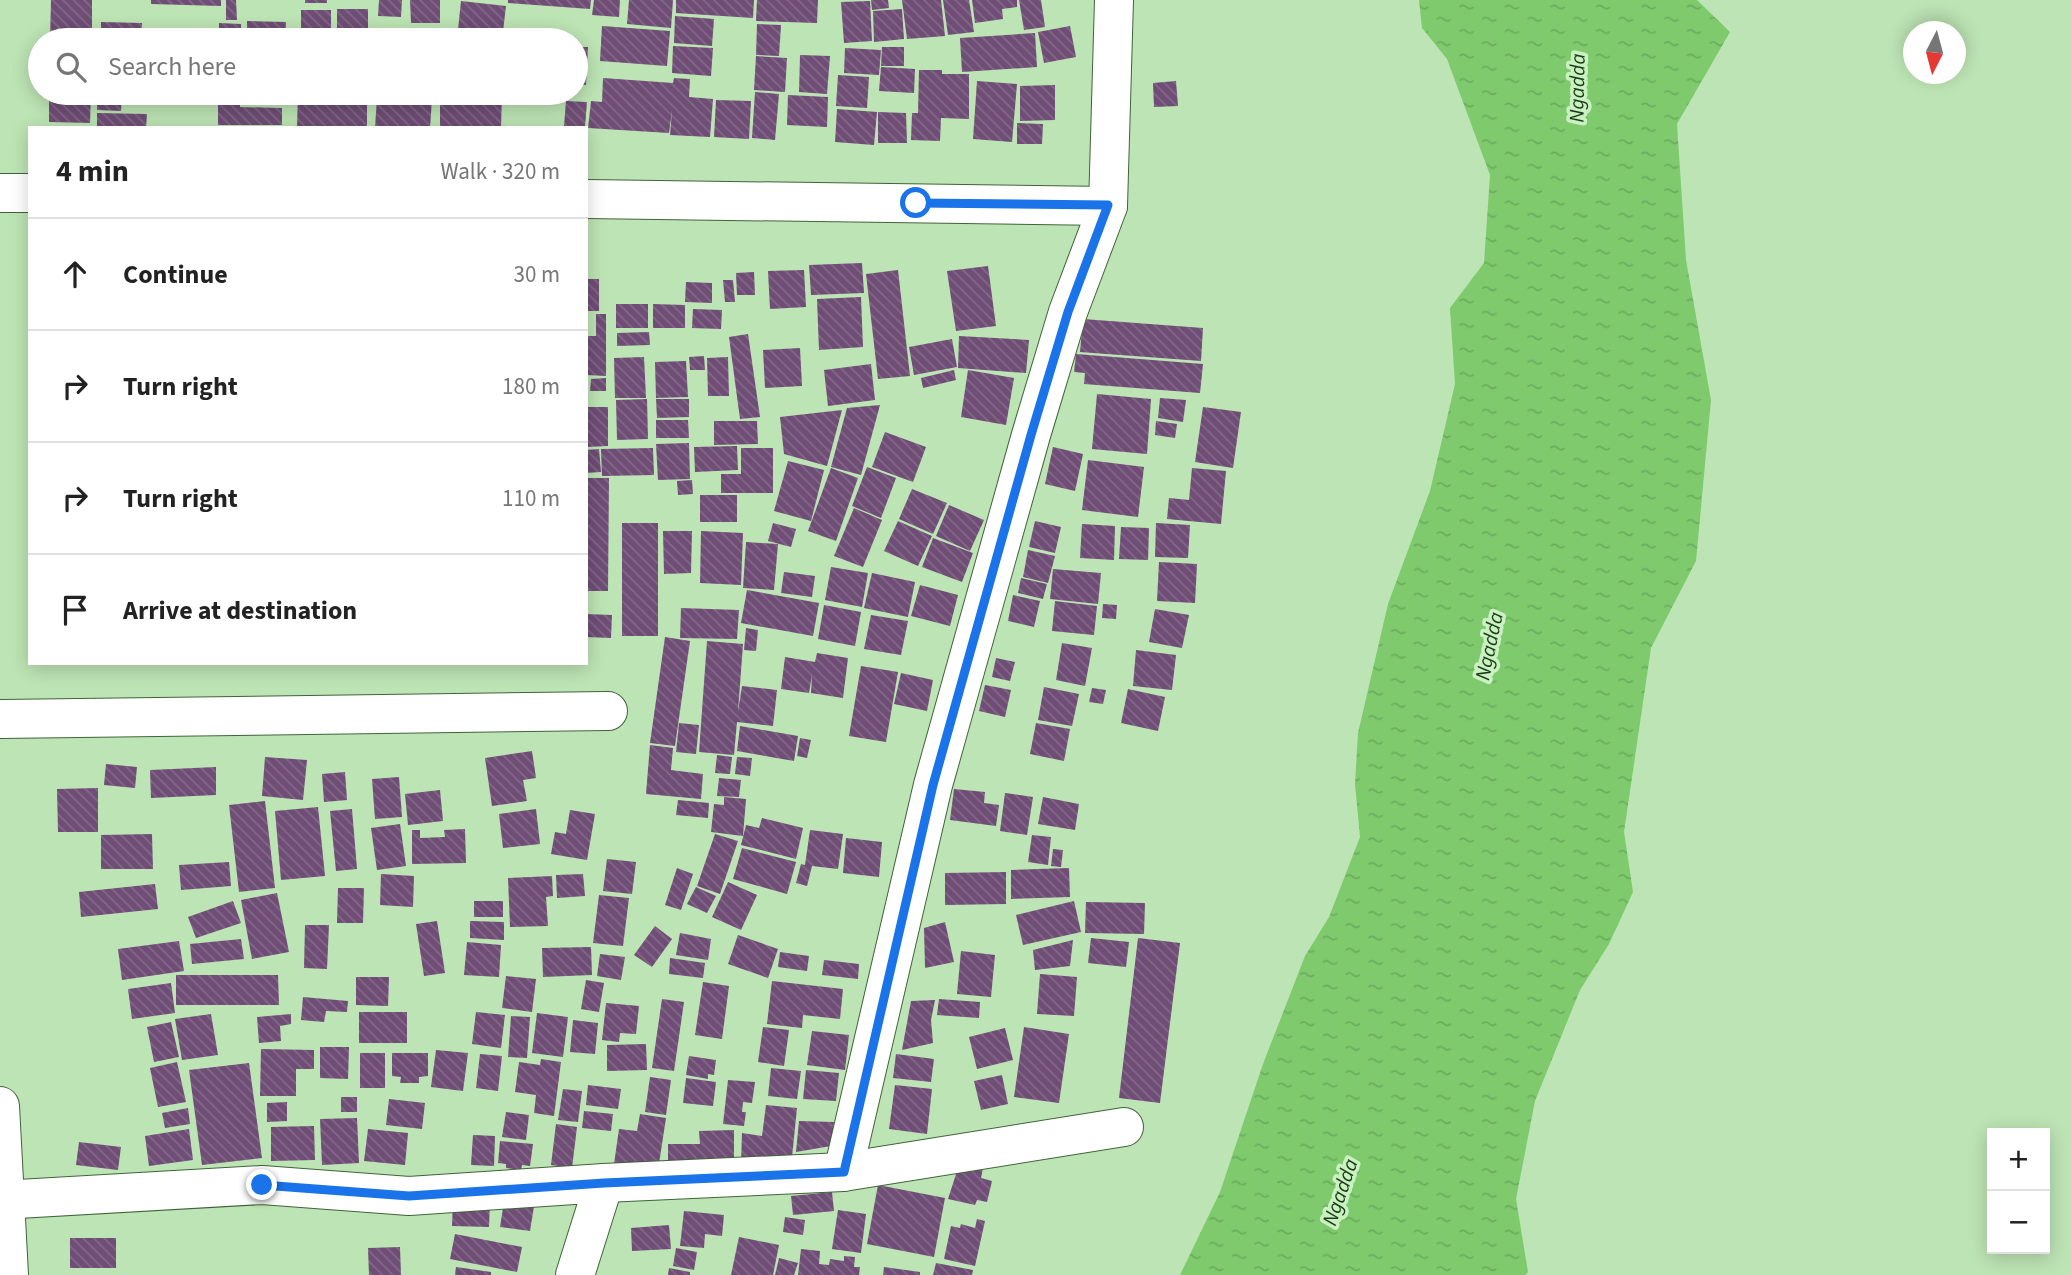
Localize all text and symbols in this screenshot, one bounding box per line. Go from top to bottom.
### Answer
north arrow [1903,21,1966,84]
search box [28,28,588,105]
icon: search [52,48,90,86]
text: Search here [108,48,236,85]
water label: Ngadda [1561,53,1593,123]
text: 4 min [56,150,129,193]
text: Walk · 320 m [441,155,560,188]
route start [900,187,931,218]
icon: ahead [56,255,94,293]
text: Continue [123,256,228,293]
text: 30 m [513,258,560,291]
icon: right [56,367,94,405]
text: Turn right [123,368,238,405]
text: 180 m [502,370,560,403]
icon: right [56,479,94,517]
text: Turn right [123,480,238,517]
text: 110 m [502,482,560,515]
icon: arrive [56,591,94,629]
text: Arrive at destination [123,592,357,629]
water label: Ngadda [1467,609,1511,683]
map controls [1987,1128,2050,1254]
button: + [1987,1128,2050,1191]
water label: Ngadda [1315,1154,1365,1230]
route end [246,1169,277,1200]
button: − [1987,1191,2050,1254]

